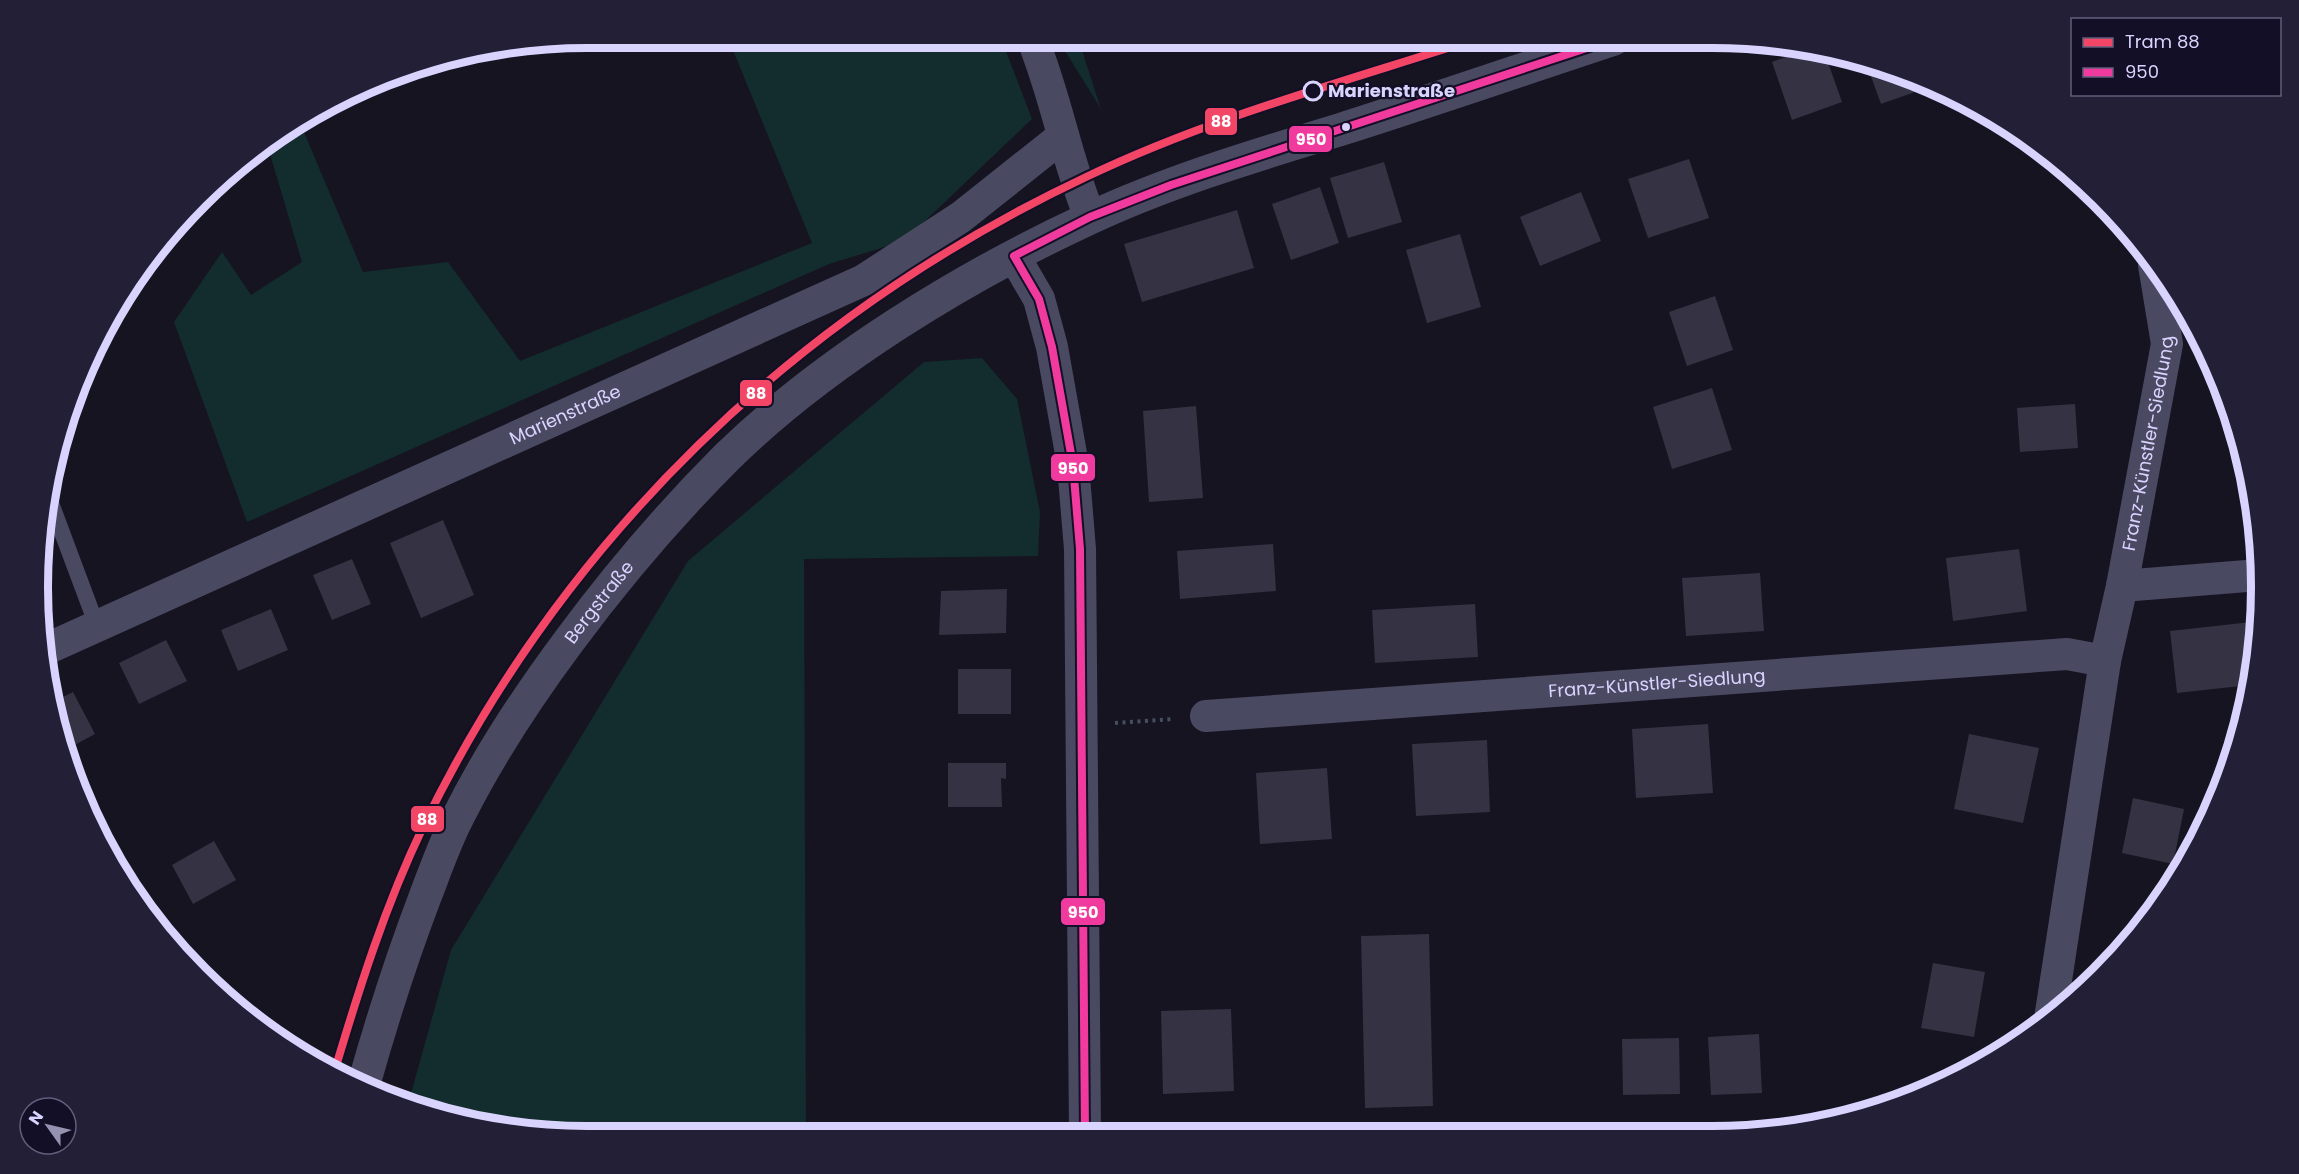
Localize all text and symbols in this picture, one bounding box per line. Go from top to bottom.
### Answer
legend [2071,18,2281,96]
text: Tram 88 [2125,29,2200,54]
text: 950 [2125,59,2159,84]
place label: Marienstraße [1328,78,1455,103]
marker: Marienstraße [1303,81,1323,101]
line badge: 88 [1204,107,1238,136]
text: 88 [1211,110,1231,133]
unlabelled marker [1340,121,1352,133]
line badge: 950 [1288,125,1333,153]
text: 950 [1296,128,1326,151]
street label: Franz-Künstler-Siedlung [2116,335,2180,553]
street label: Marienstraße [505,378,625,450]
line badge: 88 [739,379,773,407]
text: 88 [746,382,766,405]
line badge: 950 [1050,453,1096,482]
text: 950 [1058,457,1088,480]
street label: Bergstraße [558,555,639,649]
street label: Franz-Künstler-Siedlung [1547,663,1766,703]
line badge: 88 [410,805,445,833]
text: 88 [417,808,437,831]
line badge: 950 [1060,897,1106,926]
text: 950 [1068,901,1098,924]
north arrow [18,1096,78,1156]
text: N [23,1106,49,1129]

